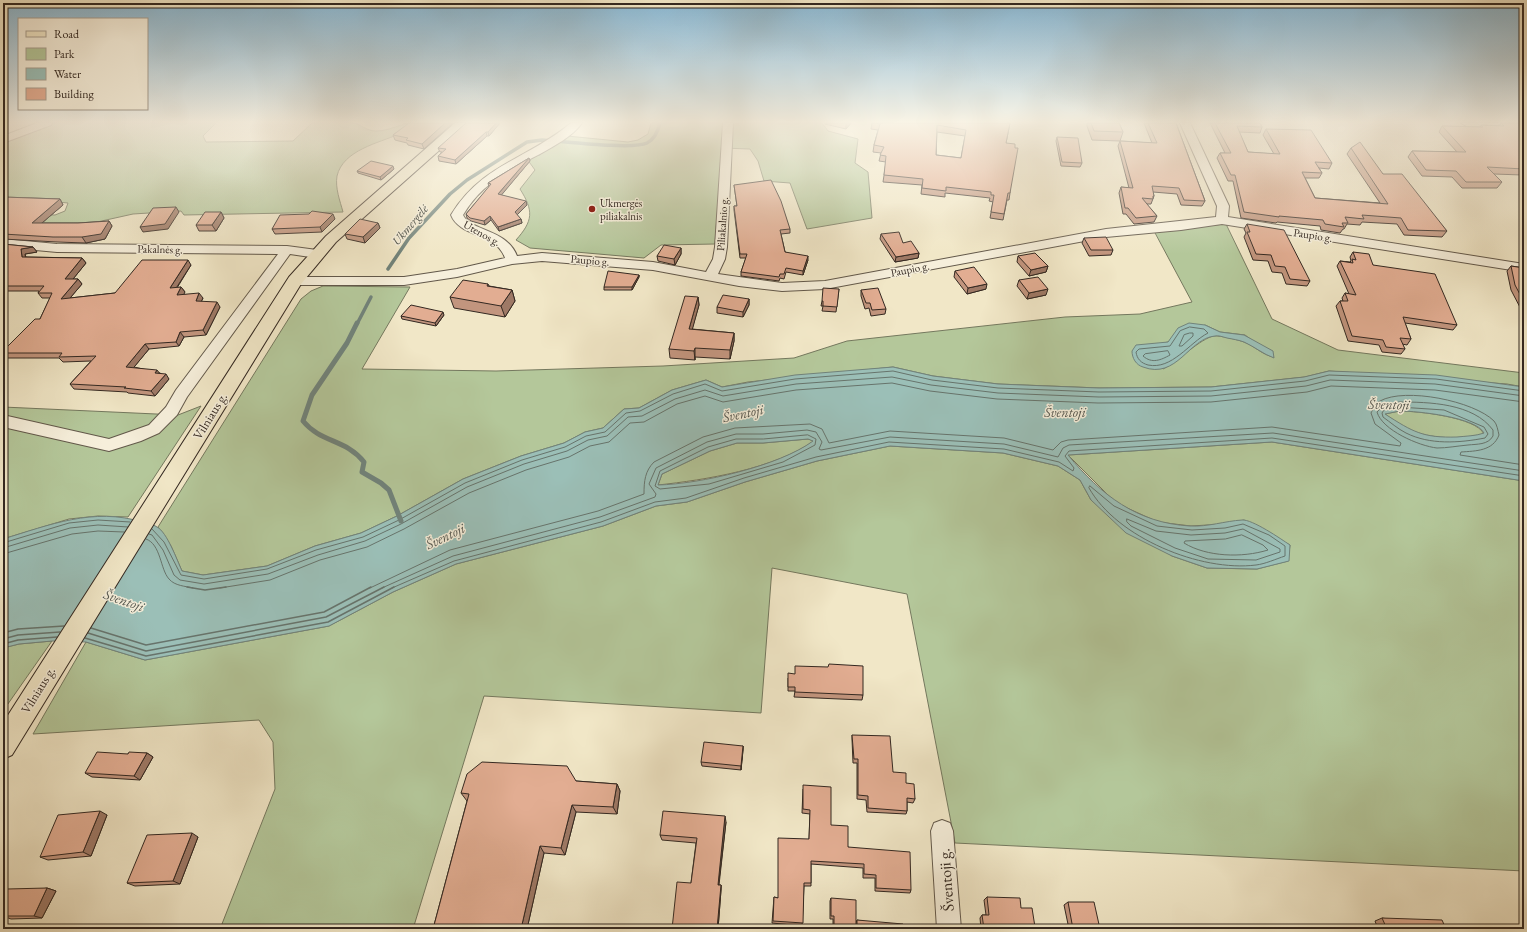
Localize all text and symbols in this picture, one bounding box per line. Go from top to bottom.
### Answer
legend [18,18,148,110]
text: Road [54,26,80,42]
text: Park [54,46,75,62]
text: Water [54,66,81,82]
text: Building [54,86,95,102]
place label: Ukmergės piliakalnis [600,196,643,223]
street label: Piliakalnio g. [713,196,731,252]
water label: Ukmergėlė [388,201,432,249]
marker: Ukmergės piliakalnis [587,204,597,214]
street label: Utenos g. [461,217,503,249]
street label: Paupio g. [1293,225,1333,245]
street label: Pakalnės g. [137,242,183,256]
street label: Paupio g. [570,251,610,269]
street label: Paupio g. [889,258,931,280]
street label: Vilniaus g. [189,389,231,443]
water label: Šventoji [1367,395,1411,413]
water label: Šventoji [720,400,766,426]
water label: Šventoji [1043,403,1087,421]
water label: Šventoji [421,518,468,554]
water label: Šventoji [100,584,147,616]
street label: Vilniaus g. [17,663,59,717]
street label: Šventoji g. [933,848,959,912]

